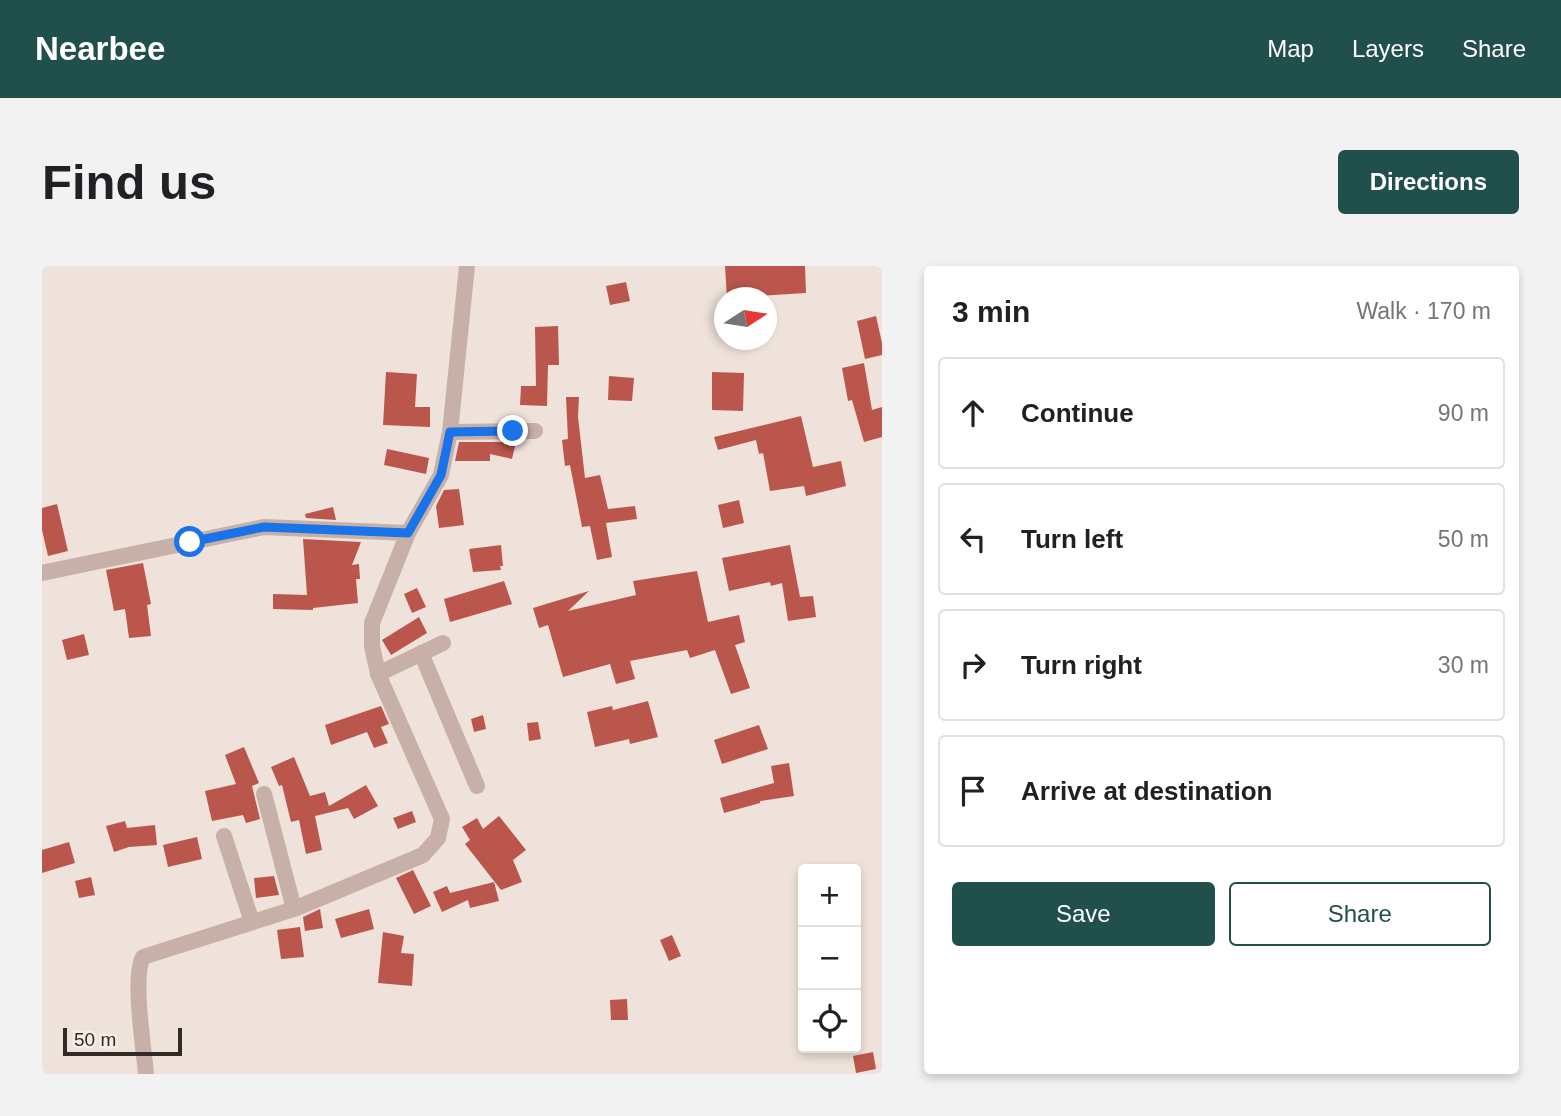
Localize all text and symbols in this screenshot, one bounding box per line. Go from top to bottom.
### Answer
text: Nearbee [35,30,165,67]
text: Map [1267,35,1314,62]
text: Layers [1352,35,1424,62]
text: Share [1462,35,1526,62]
button: Directions [1338,150,1519,214]
text: Find us [42,155,216,209]
north arrow [714,287,777,350]
text: 3 min [952,295,1030,328]
text: Walk · 170 m [1356,298,1491,324]
icon: ahead [954,394,992,432]
text: Continue [1021,398,1134,428]
text: 90 m [1438,400,1489,426]
route end [497,415,528,446]
icon: left [954,520,992,558]
text: Turn left [1021,524,1123,554]
route start [174,526,205,557]
text: 50 m [1438,526,1489,552]
icon: right [954,646,992,684]
text: Turn right [1021,650,1142,680]
text: 30 m [1438,652,1489,678]
icon: arrive [954,772,992,810]
text: Arrive at destination [1021,776,1272,806]
map controls [798,864,861,1053]
button: + [798,864,861,927]
button: Save [952,882,1215,946]
button: Share [1229,882,1491,946]
button: − [798,927,861,990]
button: locate [798,990,861,1053]
scale bar [63,1025,182,1057]
text: 50 m [74,1029,116,1050]

